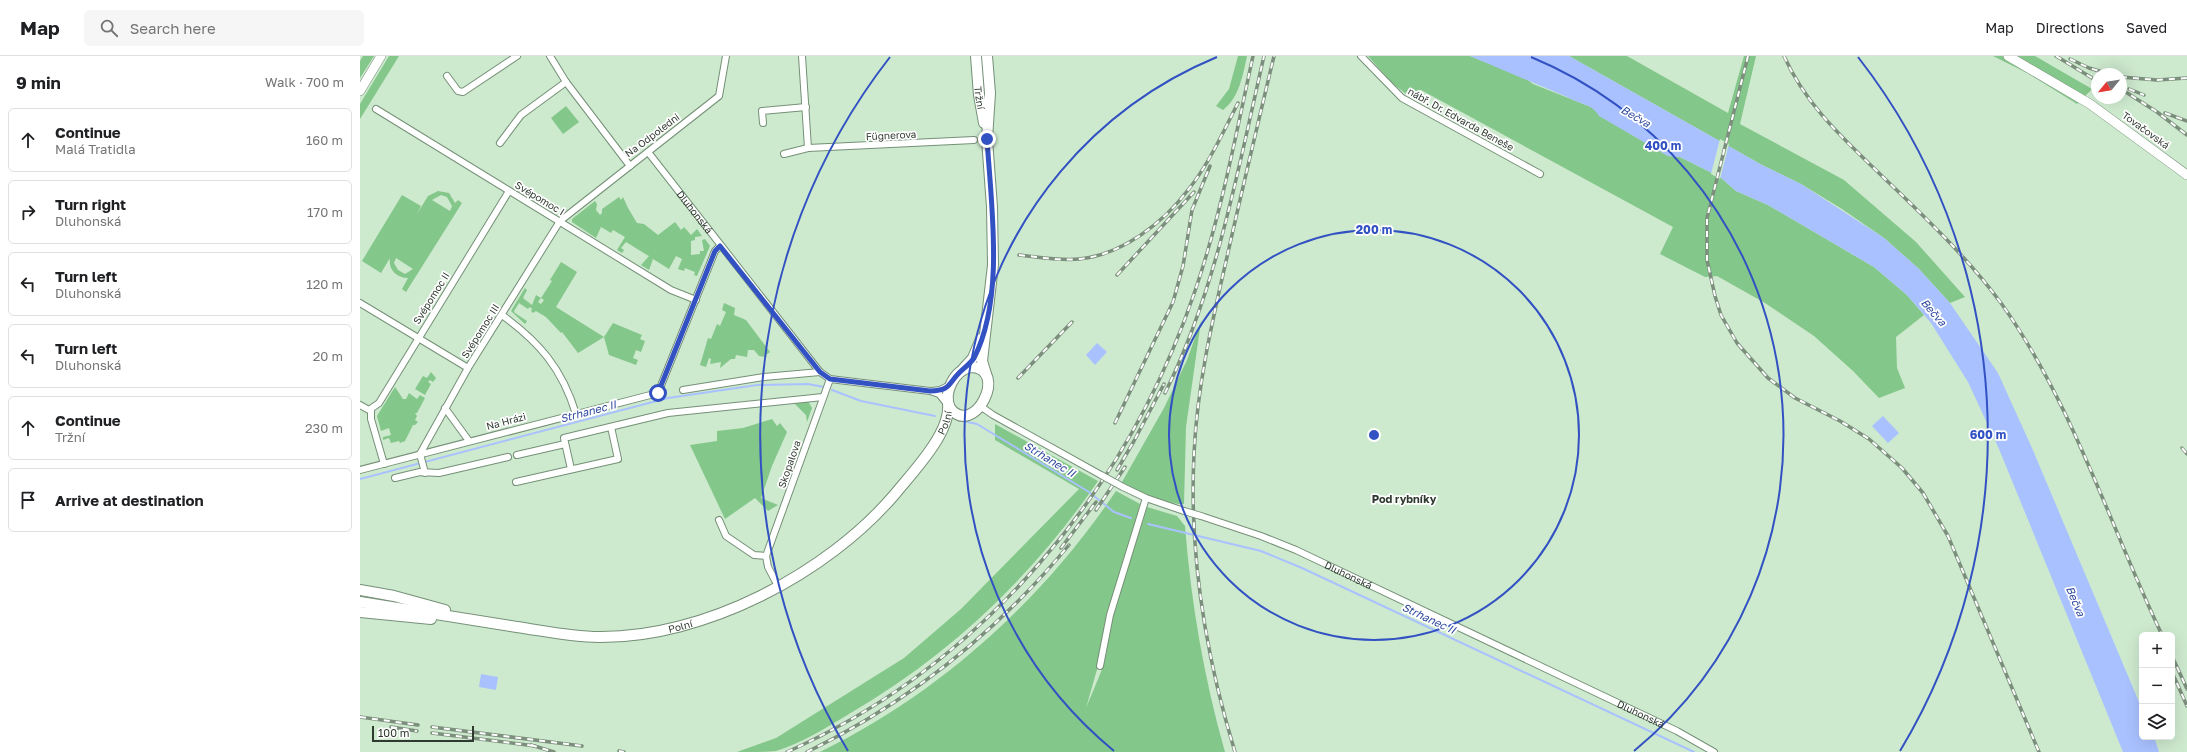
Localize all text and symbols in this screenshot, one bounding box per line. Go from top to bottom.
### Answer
search box [84,10,364,46]
text: Map [20,16,60,39]
icon: search [98,17,120,39]
text: Search here [130,19,216,37]
text: Map [1985,19,2014,36]
text: Directions [2036,19,2104,36]
text: Saved [2126,19,2167,36]
north arrow [2091,68,2127,104]
text: 9 min [16,72,61,93]
text: Walk · 700 m [265,74,344,90]
street label: nábř. Dr. Edvarda Beneše [1406,85,1516,153]
street label: Tržní [972,86,988,112]
water label: Bečva [1619,102,1654,130]
street label: Tovačovská [2120,109,2172,151]
street label: Na Odpoledni [622,111,682,159]
text: Continue [55,123,121,141]
street label: Fügnerova [865,128,917,142]
icon: ahead [17,129,39,151]
route end [978,130,996,148]
text: 160 m [306,132,343,148]
text: 400 m [1645,138,1681,153]
text: Malá Tratidla [55,141,136,157]
street label: Svépomoc I [513,179,567,217]
street label: Dluhonská [674,188,715,236]
text: Turn right [55,195,126,213]
icon: right [17,201,39,223]
text: 170 m [307,204,343,220]
text: Dluhonská [55,213,121,229]
text: 200 m [1356,222,1392,237]
text: Turn left [55,267,117,285]
street label: Svépomoc II [410,270,452,326]
icon: left [17,273,39,295]
text: 120 m [306,276,343,292]
text: Dluhonská [55,285,121,301]
water label: Bečva [1919,296,1950,329]
street label: Svépomoc III [459,302,501,360]
text: Turn left [55,339,117,357]
icon: left [17,345,39,367]
text: 20 m [313,348,343,364]
text: Dluhonská [55,357,121,373]
route start [649,384,667,402]
water label: Strhanec II [559,397,619,425]
street label: Polní [935,409,954,437]
street label: Na Hrázi [485,410,527,432]
text: Continue [55,411,121,429]
icon: ahead [17,417,39,439]
text: 230 m [305,420,343,436]
text: 600 m [1970,427,2006,442]
centre of rings [1367,428,1381,442]
text: Tržní [55,429,85,445]
street label: Skopalova [775,439,803,489]
water label: Strhanec II [1022,439,1079,480]
icon: arrive [17,489,39,511]
text: Arrive at destination [55,491,204,509]
district label: Pod rybníky [1372,492,1437,505]
street label: Dluhonská [1323,559,1374,591]
water label: Bečva [2064,584,2088,619]
water label: Strhanec II [1400,600,1459,637]
street label: Polní [667,617,695,635]
map controls [2139,632,2175,740]
button: + [2139,632,2175,668]
button: − [2139,668,2175,704]
street label: Dluhonská [1615,698,1667,730]
button: layers [2139,704,2175,740]
scale bar [372,724,474,743]
text: 100 m [378,726,409,739]

